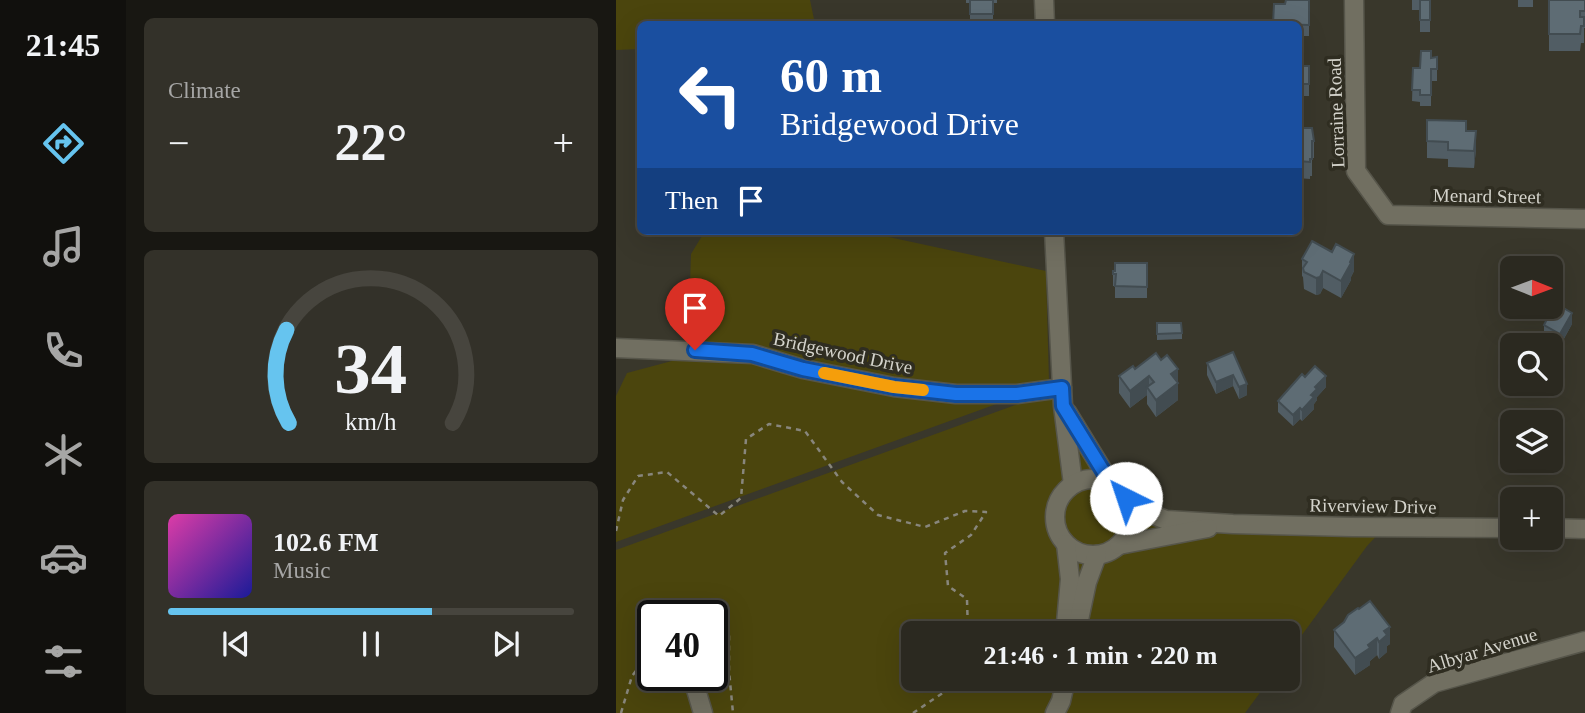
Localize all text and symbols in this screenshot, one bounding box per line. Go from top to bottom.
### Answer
text: 21:45 [26,27,100,63]
text: 60 m [780,48,882,103]
icon: left [665,49,756,140]
street label: Lorraine Road [1324,57,1348,168]
text: Climate [168,78,241,103]
text: Bridgewood Drive [780,106,1019,142]
text: 22° [335,114,407,171]
icon: directions [39,119,88,168]
text: − [168,122,189,164]
text: + [553,122,574,164]
icon: arrive [732,182,770,220]
street label: Menard Street [1433,185,1542,207]
text: Then [665,186,718,215]
icon: music [39,222,88,271]
north arrow [1500,256,1563,318]
map controls [1500,256,1563,550]
pin [665,278,725,350]
icon: arrive [676,289,714,327]
icon: phone [39,326,88,375]
text: 34 [335,328,407,409]
street label: Bridgewood Drive [771,328,915,378]
button: search [1500,333,1563,396]
text: km/h [345,407,397,434]
button: layers [1500,410,1563,473]
icon: climate [39,430,88,479]
position arrow [1089,461,1163,535]
button: + [1500,487,1563,550]
street label: Riverview Drive [1309,494,1437,518]
text: 102.6 FM [273,528,378,557]
icon: car [39,533,88,582]
text: Music [273,558,331,583]
speed limit sign: 40 [637,600,728,691]
street label: Albyar Avenue [1424,623,1540,677]
icon: previous [217,625,255,663]
icon: pause [352,625,390,663]
icon: next [487,625,525,663]
icon: filters [39,637,88,686]
text: 21:46 · 1 min · 220 m [984,641,1218,670]

